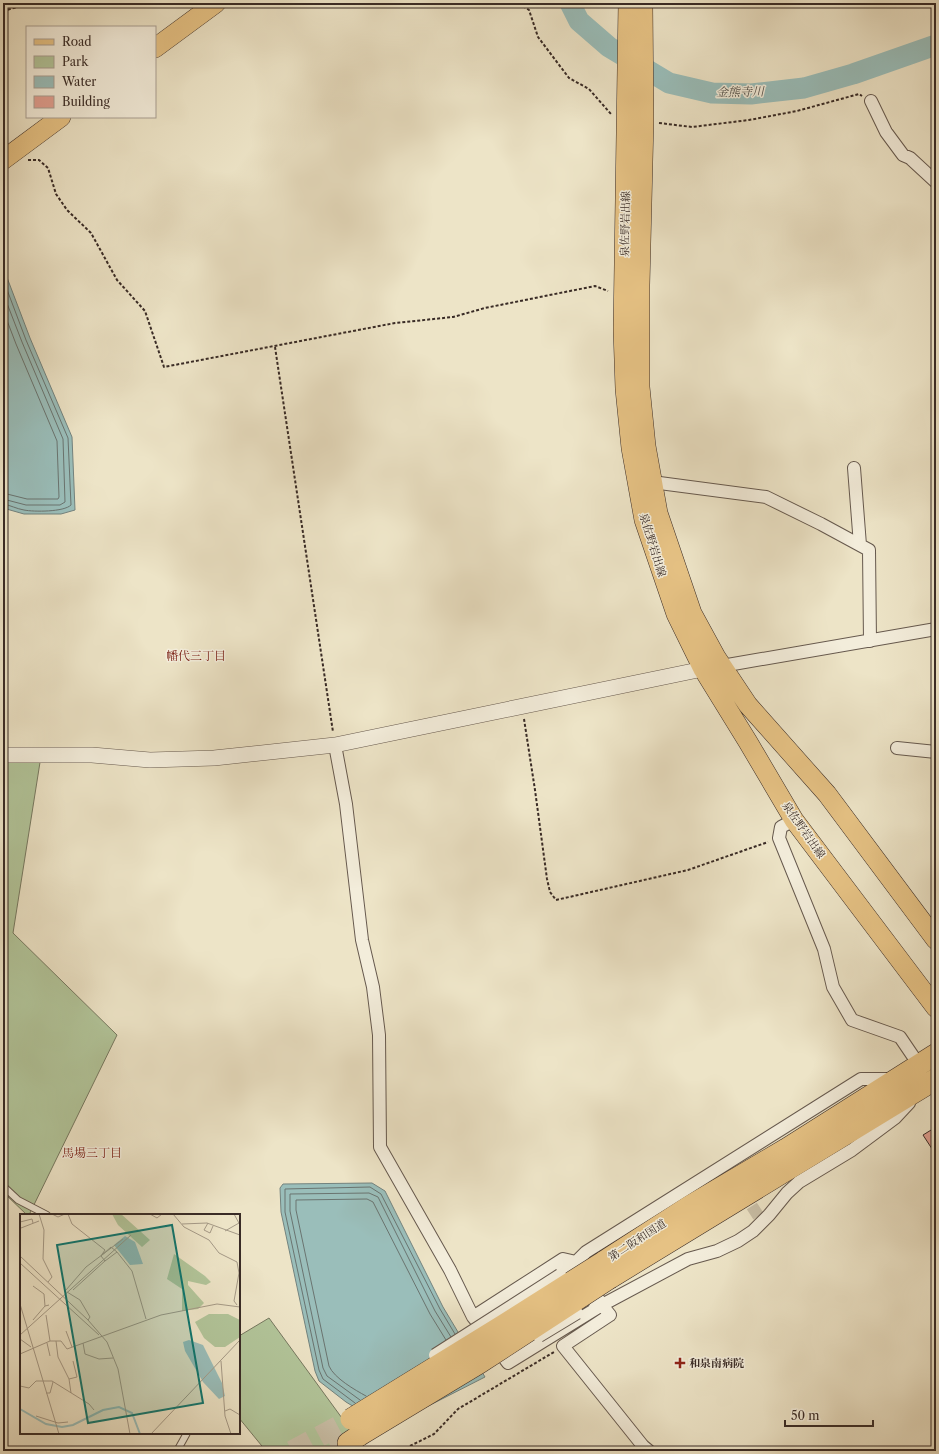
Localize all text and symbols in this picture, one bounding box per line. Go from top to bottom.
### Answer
legend [26,26,156,118]
text: Road [62,34,92,49]
text: Park [62,54,89,69]
text: Water [61,74,96,89]
water label: 金熊寺川 [716,84,766,99]
text: Building [62,94,110,109]
street label: 泉佐野岩出線 [617,191,633,257]
street label: 泉佐野岩出線 [637,511,669,579]
district label: 幡代三丁目 [166,648,226,663]
street label: 泉佐野岩出線 [779,799,829,861]
district label: 馬場三丁目 [62,1145,122,1160]
inset map [20,1214,240,1434]
street label: 第二阪和国道 [606,1216,668,1264]
place label: 和泉南病院 [689,1356,744,1370]
marker: 和泉南病院 [674,1357,686,1369]
scale bar [785,1402,873,1428]
text: 50 m [791,1408,820,1423]

